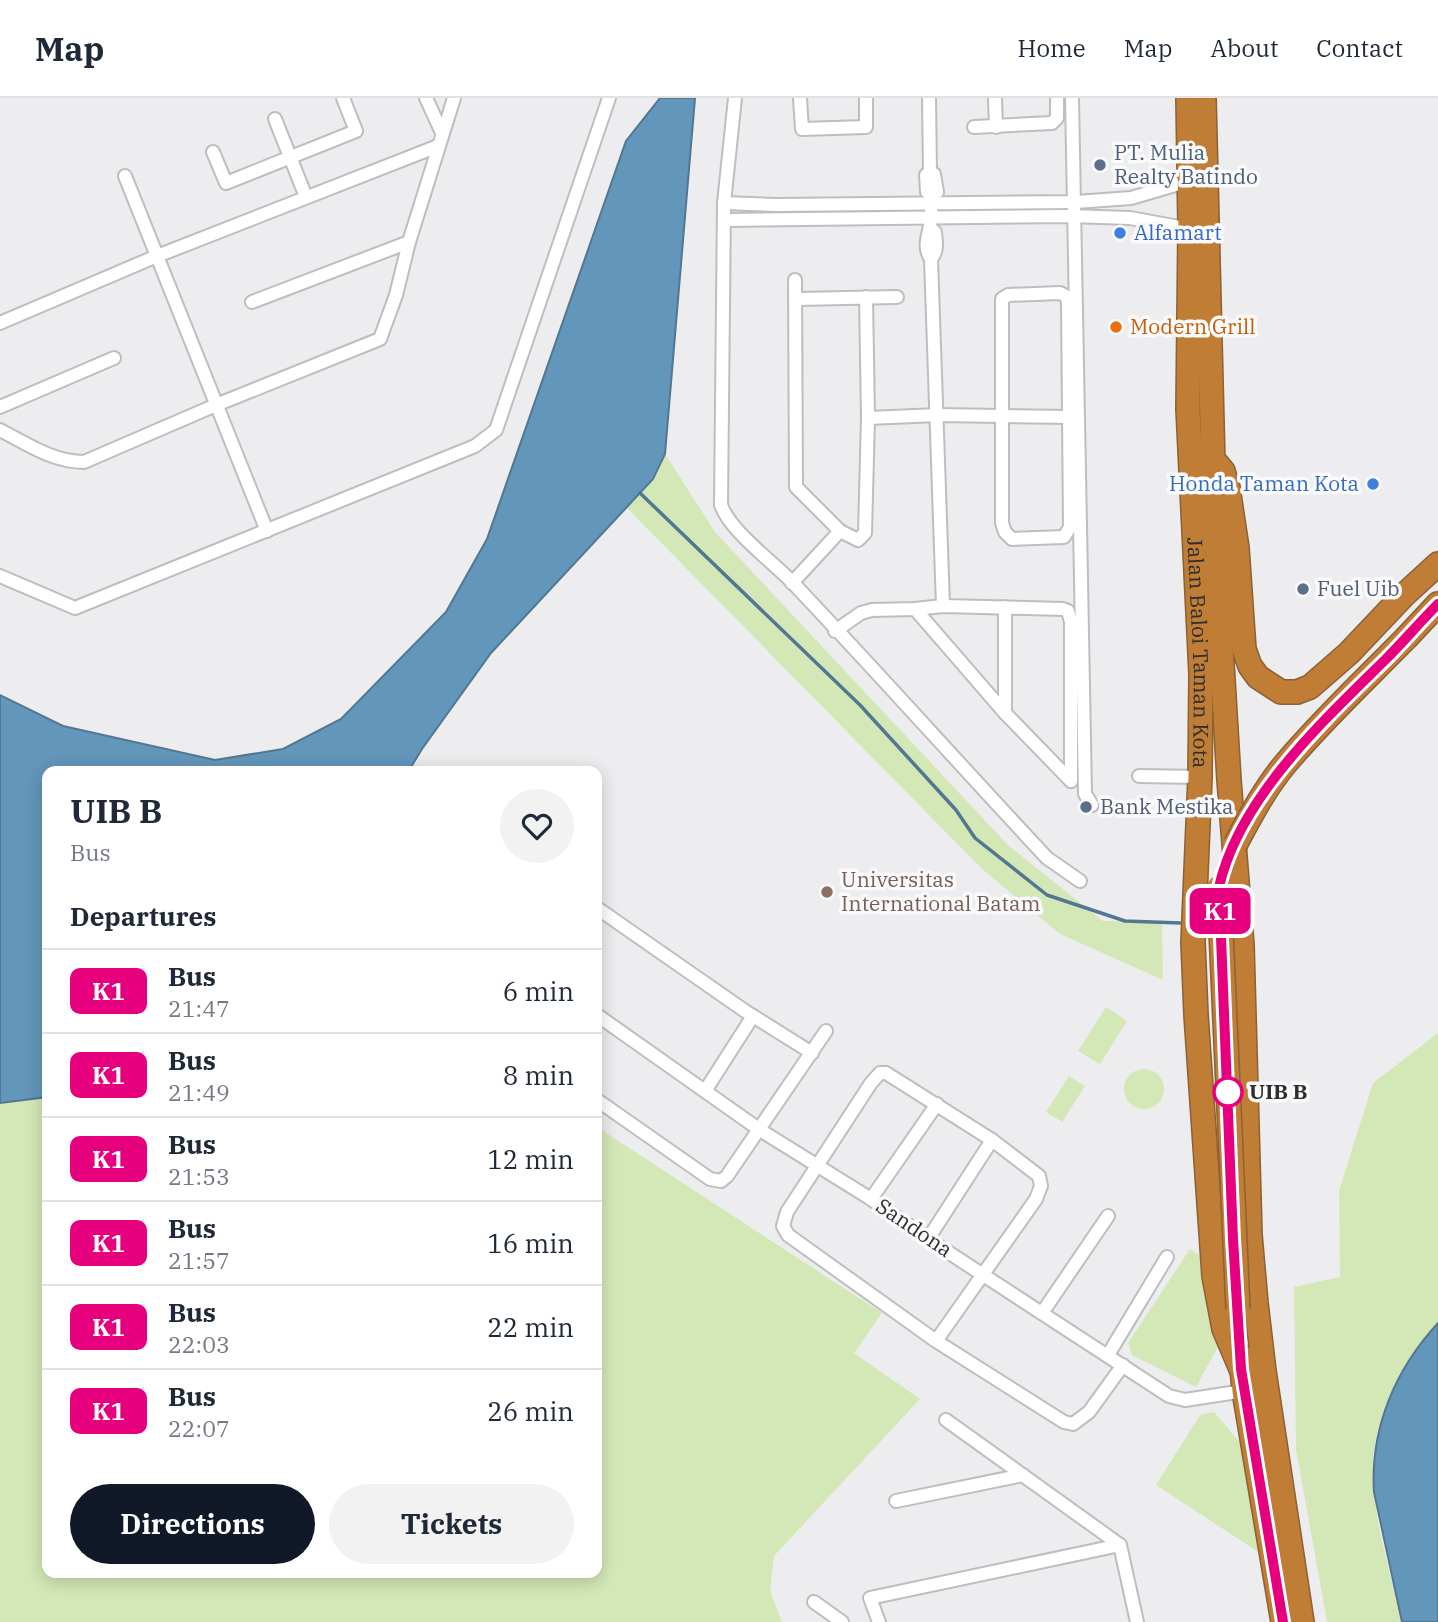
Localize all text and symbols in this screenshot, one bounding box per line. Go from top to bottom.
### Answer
text: Map [35,27,104,70]
text: Home [1018,32,1086,64]
text: Map [1124,32,1172,64]
text: About [1210,32,1278,64]
text: Contact [1316,32,1403,64]
place label: PT. Mulia Realty Batindo [1114,138,1258,190]
marker: PT. Mulia Realty Batindo [1092,157,1108,173]
place label: Alfamart [1134,218,1222,246]
marker: Alfamart [1112,225,1128,241]
place label: Modern Grill [1130,312,1256,340]
marker: Modern Grill [1108,319,1124,335]
place label: Honda Taman Kota [1169,469,1359,497]
marker: Honda Taman Kota [1365,476,1381,492]
street label: Jalan Baloi Taman Kota [1181,536,1216,769]
place label: Fuel Uib [1317,574,1400,602]
marker: Fuel Uib [1295,581,1311,597]
text: UIB B [70,789,162,832]
button: heart [500,789,574,863]
place label: Bank Mestika [1100,792,1234,820]
marker: Bank Mestika [1078,799,1094,815]
text: Bus [70,837,111,867]
place label: Universitas International Batam [841,865,1040,917]
marker: Universitas International Batam [819,884,835,900]
line badge: K1 [1188,888,1252,934]
text: K1 [1204,895,1236,927]
text: Departures [70,899,216,933]
text: Bus [168,959,216,993]
text: 6 min [503,974,574,1008]
text: K1 [92,975,125,1007]
text: 21:47 [168,993,230,1023]
text: Bus [168,1043,216,1077]
text: 8 min [503,1058,574,1092]
text: K1 [92,1059,125,1091]
text: 21:49 [168,1077,230,1107]
marker: UIB B [1213,1077,1243,1107]
place label: UIB B [1249,1077,1308,1105]
text: Bus [168,1127,216,1161]
text: 12 min [487,1142,574,1176]
text: K1 [92,1143,125,1175]
text: 21:53 [168,1161,230,1191]
street label: Sandona [871,1191,958,1263]
text: Bus [168,1211,216,1245]
text: 16 min [487,1226,574,1260]
text: K1 [92,1227,125,1259]
text: 21:57 [168,1245,230,1275]
text: Bus [168,1295,216,1329]
text: 22 min [487,1310,574,1344]
text: K1 [92,1311,125,1343]
text: 22:03 [168,1329,230,1359]
text: Bus [168,1379,216,1413]
text: 26 min [487,1394,574,1428]
text: K1 [92,1395,125,1427]
text: 22:07 [168,1413,230,1443]
button: Directions [70,1484,315,1564]
button: Tickets [329,1484,574,1564]

